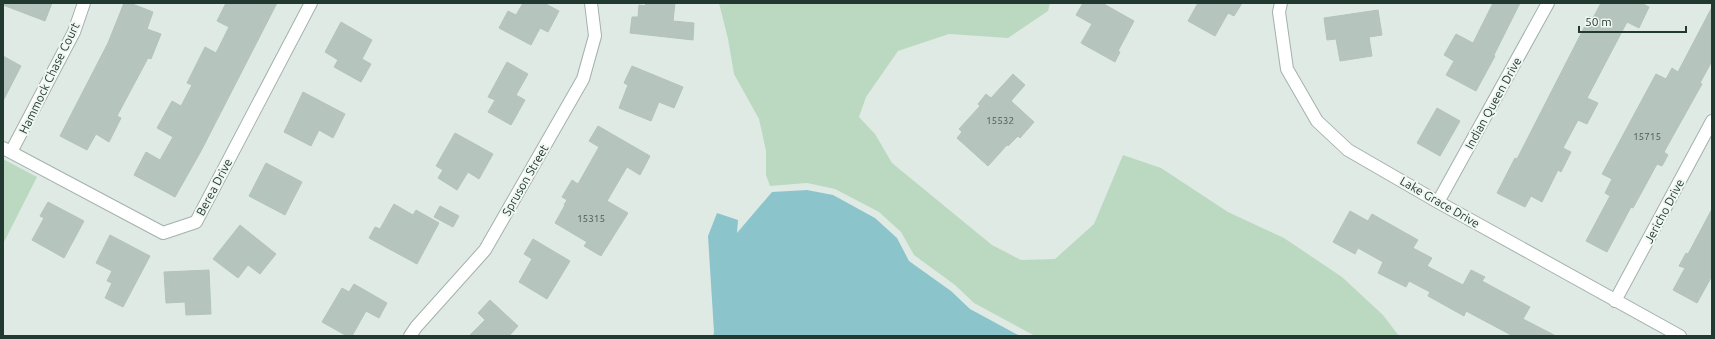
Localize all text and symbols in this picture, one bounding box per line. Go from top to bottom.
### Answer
scale bar [1579,8,1686,34]
text: 50 m [1585,15,1612,28]
street label: Hammock Chase Court [16,20,82,136]
street label: Indian Queen Drive [1462,55,1524,151]
house number: 15532 [986,115,1014,126]
house number: 15715 [1633,131,1661,142]
street label: Spruson Street [499,142,551,218]
street label: Berea Drive [194,156,234,218]
street label: Lake Grace Drive [1398,174,1482,230]
street label: Jericho Drive [1642,177,1686,245]
house number: 15315 [577,213,605,224]

